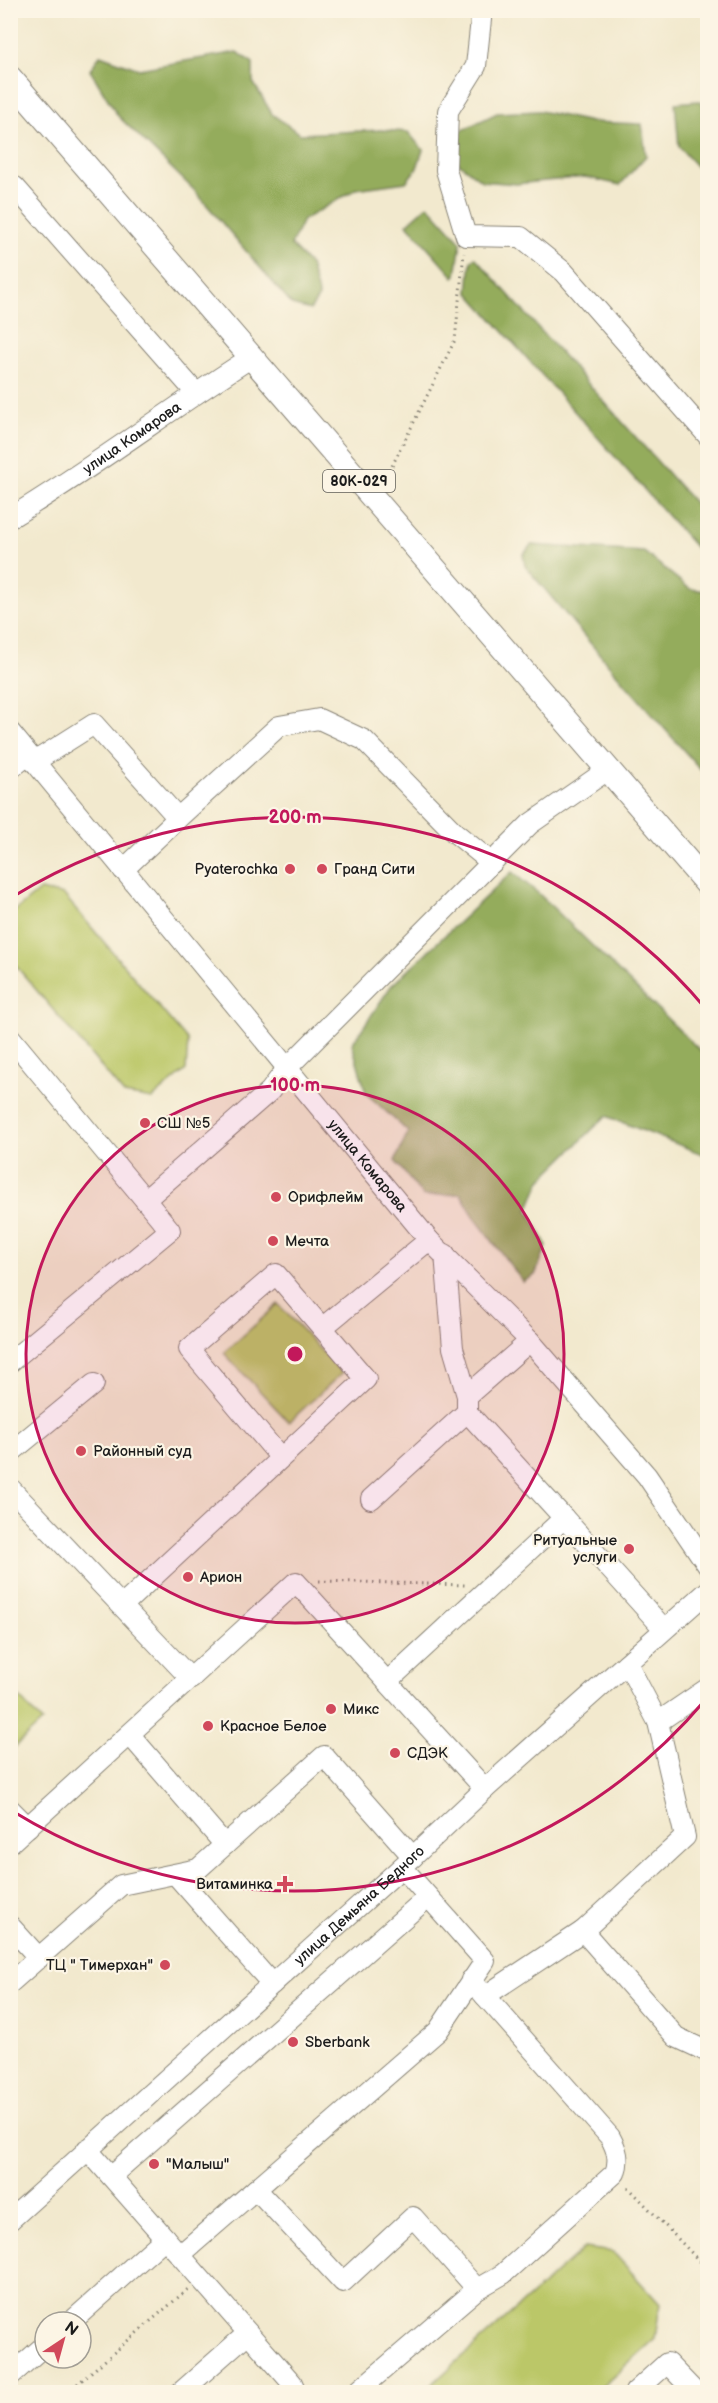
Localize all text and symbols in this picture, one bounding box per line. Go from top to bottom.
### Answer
street label: улица Комарова [79,397,185,478]
road number: 80К-029 [323,470,395,492]
text: 200 m [268,807,322,828]
place label: Pyaterochka [195,860,278,879]
place label: Гранд Сити [334,860,415,879]
marker: Pyaterochka [283,862,297,876]
marker: Гранд Сити [315,862,329,876]
text: 100 m [270,1075,320,1096]
place label: СШ №5 [157,1114,210,1133]
street label: улица Комарова [324,1115,412,1216]
marker: СШ №5 [138,1116,152,1130]
place label: Орифлейм [288,1188,363,1207]
marker: Орифлейм [269,1190,283,1204]
place label: Мечта [285,1232,329,1251]
marker: Мечта [266,1234,280,1248]
centre of rings [285,1344,305,1364]
place label: Районный суд [93,1442,192,1461]
marker: Районный суд [74,1444,88,1458]
place label: Ритуальные услуги [533,1531,617,1567]
marker: Ритуальные услуги [622,1542,636,1556]
place label: Арион [199,1568,242,1587]
marker: Арион [181,1570,195,1584]
place label: Микс [343,1700,380,1719]
marker: Микс [324,1702,338,1716]
place label: Красное Белое [220,1717,327,1736]
marker: Красное Белое [201,1719,215,1733]
place label: СДЭК [407,1744,448,1763]
marker: СДЭК [388,1746,402,1760]
street label: улица Демьяна Бедного [290,1841,428,1969]
place label: Витаминка [196,1875,273,1894]
marker: Витаминка [278,1877,292,1891]
place label: ТЦ " Тимерхан" [46,1956,153,1975]
marker: ТЦ " Тимерхан" [158,1958,172,1972]
place label: Sberbank [305,2033,370,2052]
marker: Sberbank [286,2035,300,2049]
place label: "Малыш" [166,2155,229,2174]
marker: "Малыш" [147,2157,161,2171]
north arrow [33,2310,93,2370]
text: N [60,2318,81,2340]

